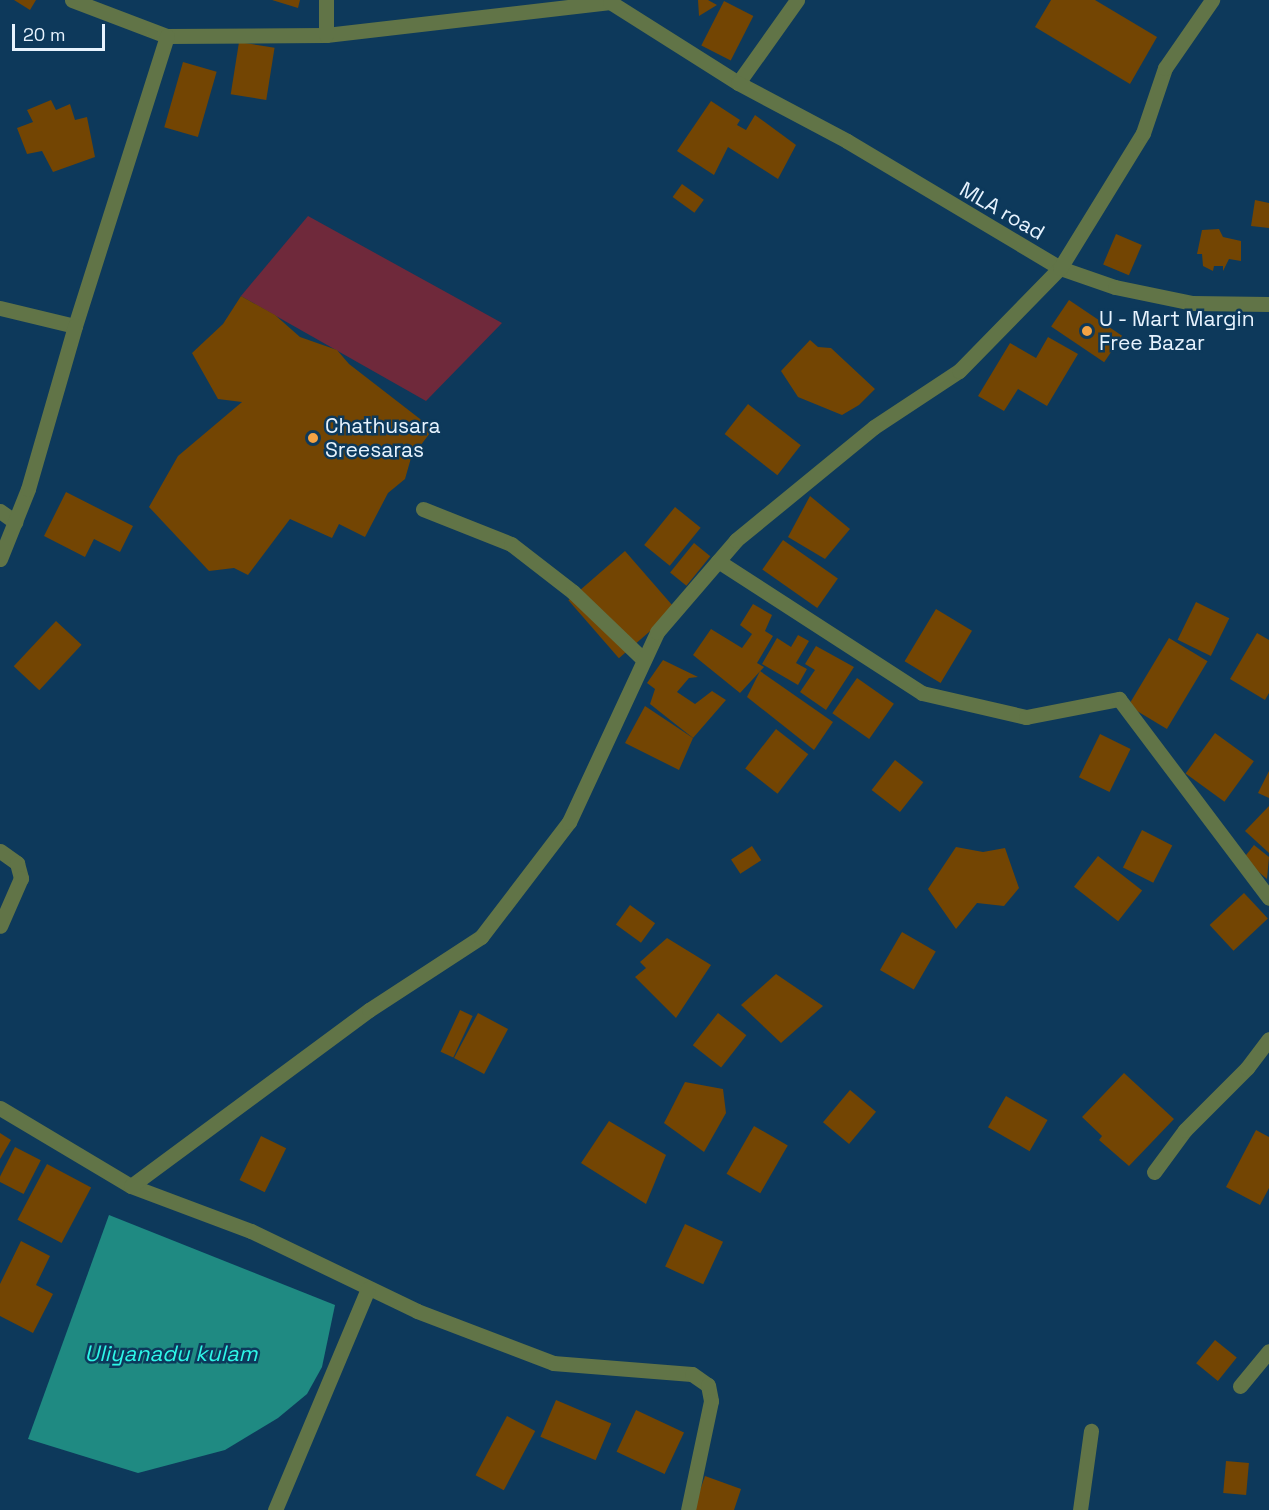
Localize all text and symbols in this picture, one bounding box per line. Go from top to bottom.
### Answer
scale bar [15,12,108,50]
text: 20 m [23,23,66,46]
street label: MLA road [955,177,1049,245]
place label: U - Mart Margin Free Bazar [1099,306,1256,356]
marker: U - Mart Margin Free Bazar [1080,324,1094,338]
place label: Chathusara Sreesaras [325,413,441,463]
marker: Chathusara Sreesaras [306,431,320,445]
water label: Uliyanadu kulam [85,1341,257,1367]

